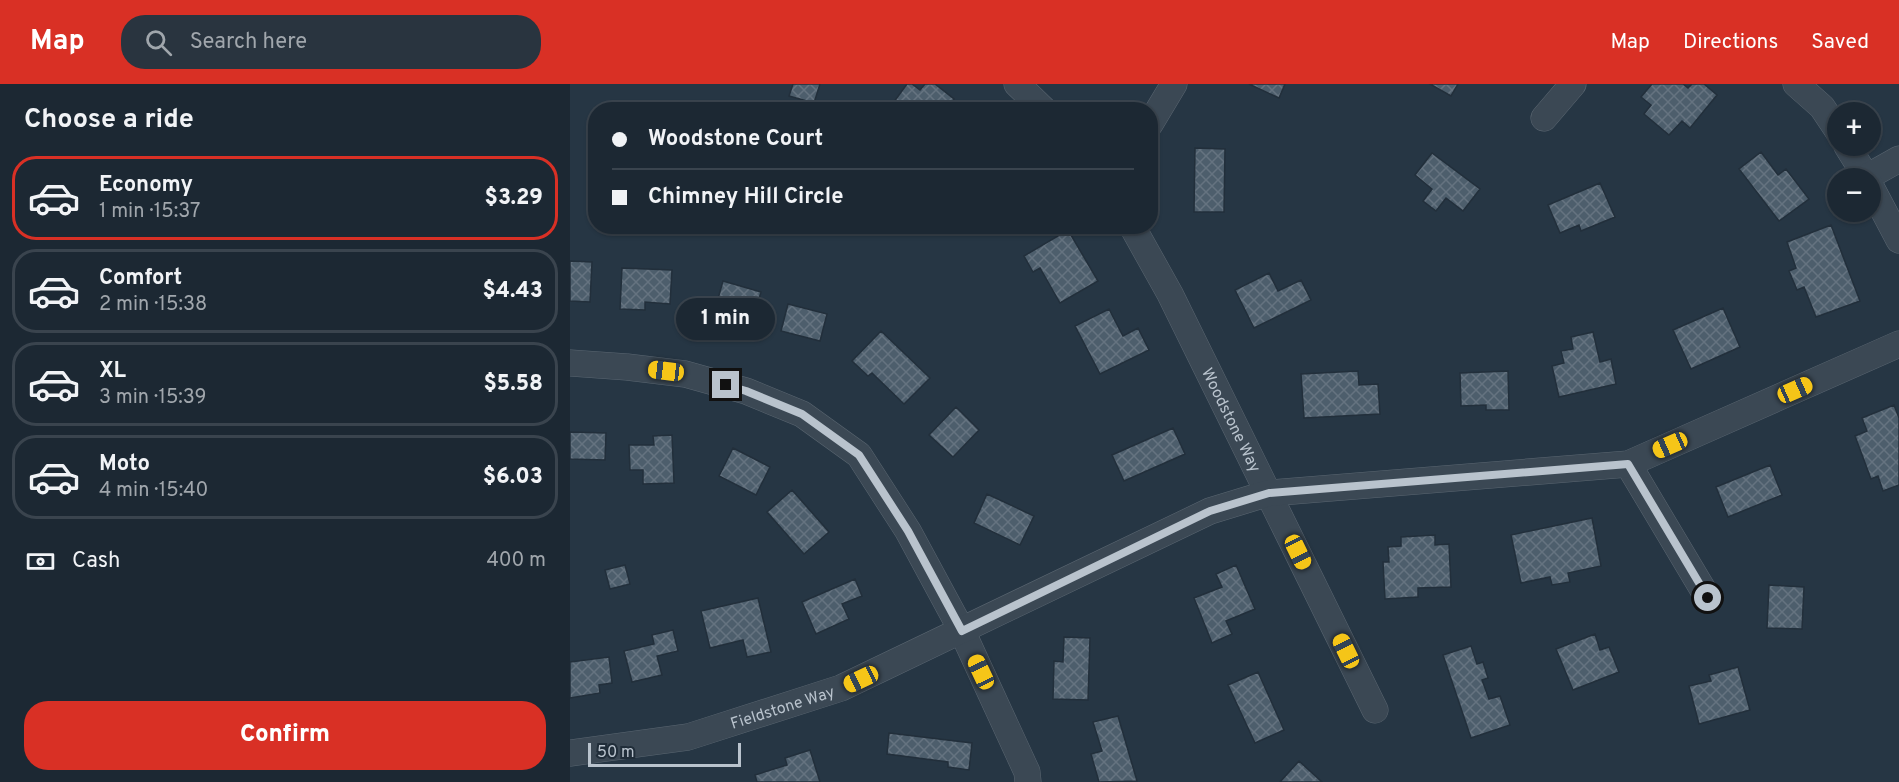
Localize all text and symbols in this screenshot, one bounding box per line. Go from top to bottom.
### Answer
search box [121,15,541,69]
text: Map [30,24,85,60]
icon: search [142,26,175,59]
text: Search here [190,29,307,56]
text: Map [1610,29,1650,56]
text: Directions [1683,29,1778,56]
text: Saved [1811,29,1869,56]
map controls [1827,102,1881,222]
button: + [1827,102,1881,156]
text: Choose a ride [24,103,194,137]
text: Woodstone Court [648,126,823,153]
button: − [1827,168,1881,222]
icon: car [27,171,81,225]
text: Economy [99,172,193,199]
text: Chimney Hill Circle [648,184,844,211]
text: $3.29 [485,185,543,212]
text: 1 min · 15:37 [99,199,201,225]
icon: car [27,264,81,318]
text: Comfort [99,265,182,292]
text: $4.43 [482,278,543,305]
text: 2 min · 15:38 [99,292,207,318]
callout: 1 min [676,298,776,340]
text: 1 min [701,306,750,332]
icon: car [27,357,81,411]
text: XL [99,358,126,385]
car [647,360,685,382]
street label: Woodstone Way [1196,365,1264,476]
text: $5.58 [483,371,543,398]
route end [712,371,739,398]
car [1775,374,1815,406]
text: 3 min · 15:39 [99,385,206,411]
car [1650,429,1690,461]
icon: car [27,450,81,504]
text: Moto [99,451,150,478]
text: $6.03 [483,464,543,491]
text: 4 min · 15:40 [99,478,208,504]
car [1282,532,1314,572]
icon: cash [24,545,57,578]
text: Cash [72,548,121,575]
text: 400 m [486,548,546,574]
route start [1694,584,1721,611]
car [1330,631,1362,671]
car [965,652,997,692]
car [841,663,881,695]
street label: Fieldstone Way [728,683,837,735]
button: Confirm [24,701,546,770]
scale bar [588,740,741,768]
text: 50 m [597,743,635,763]

